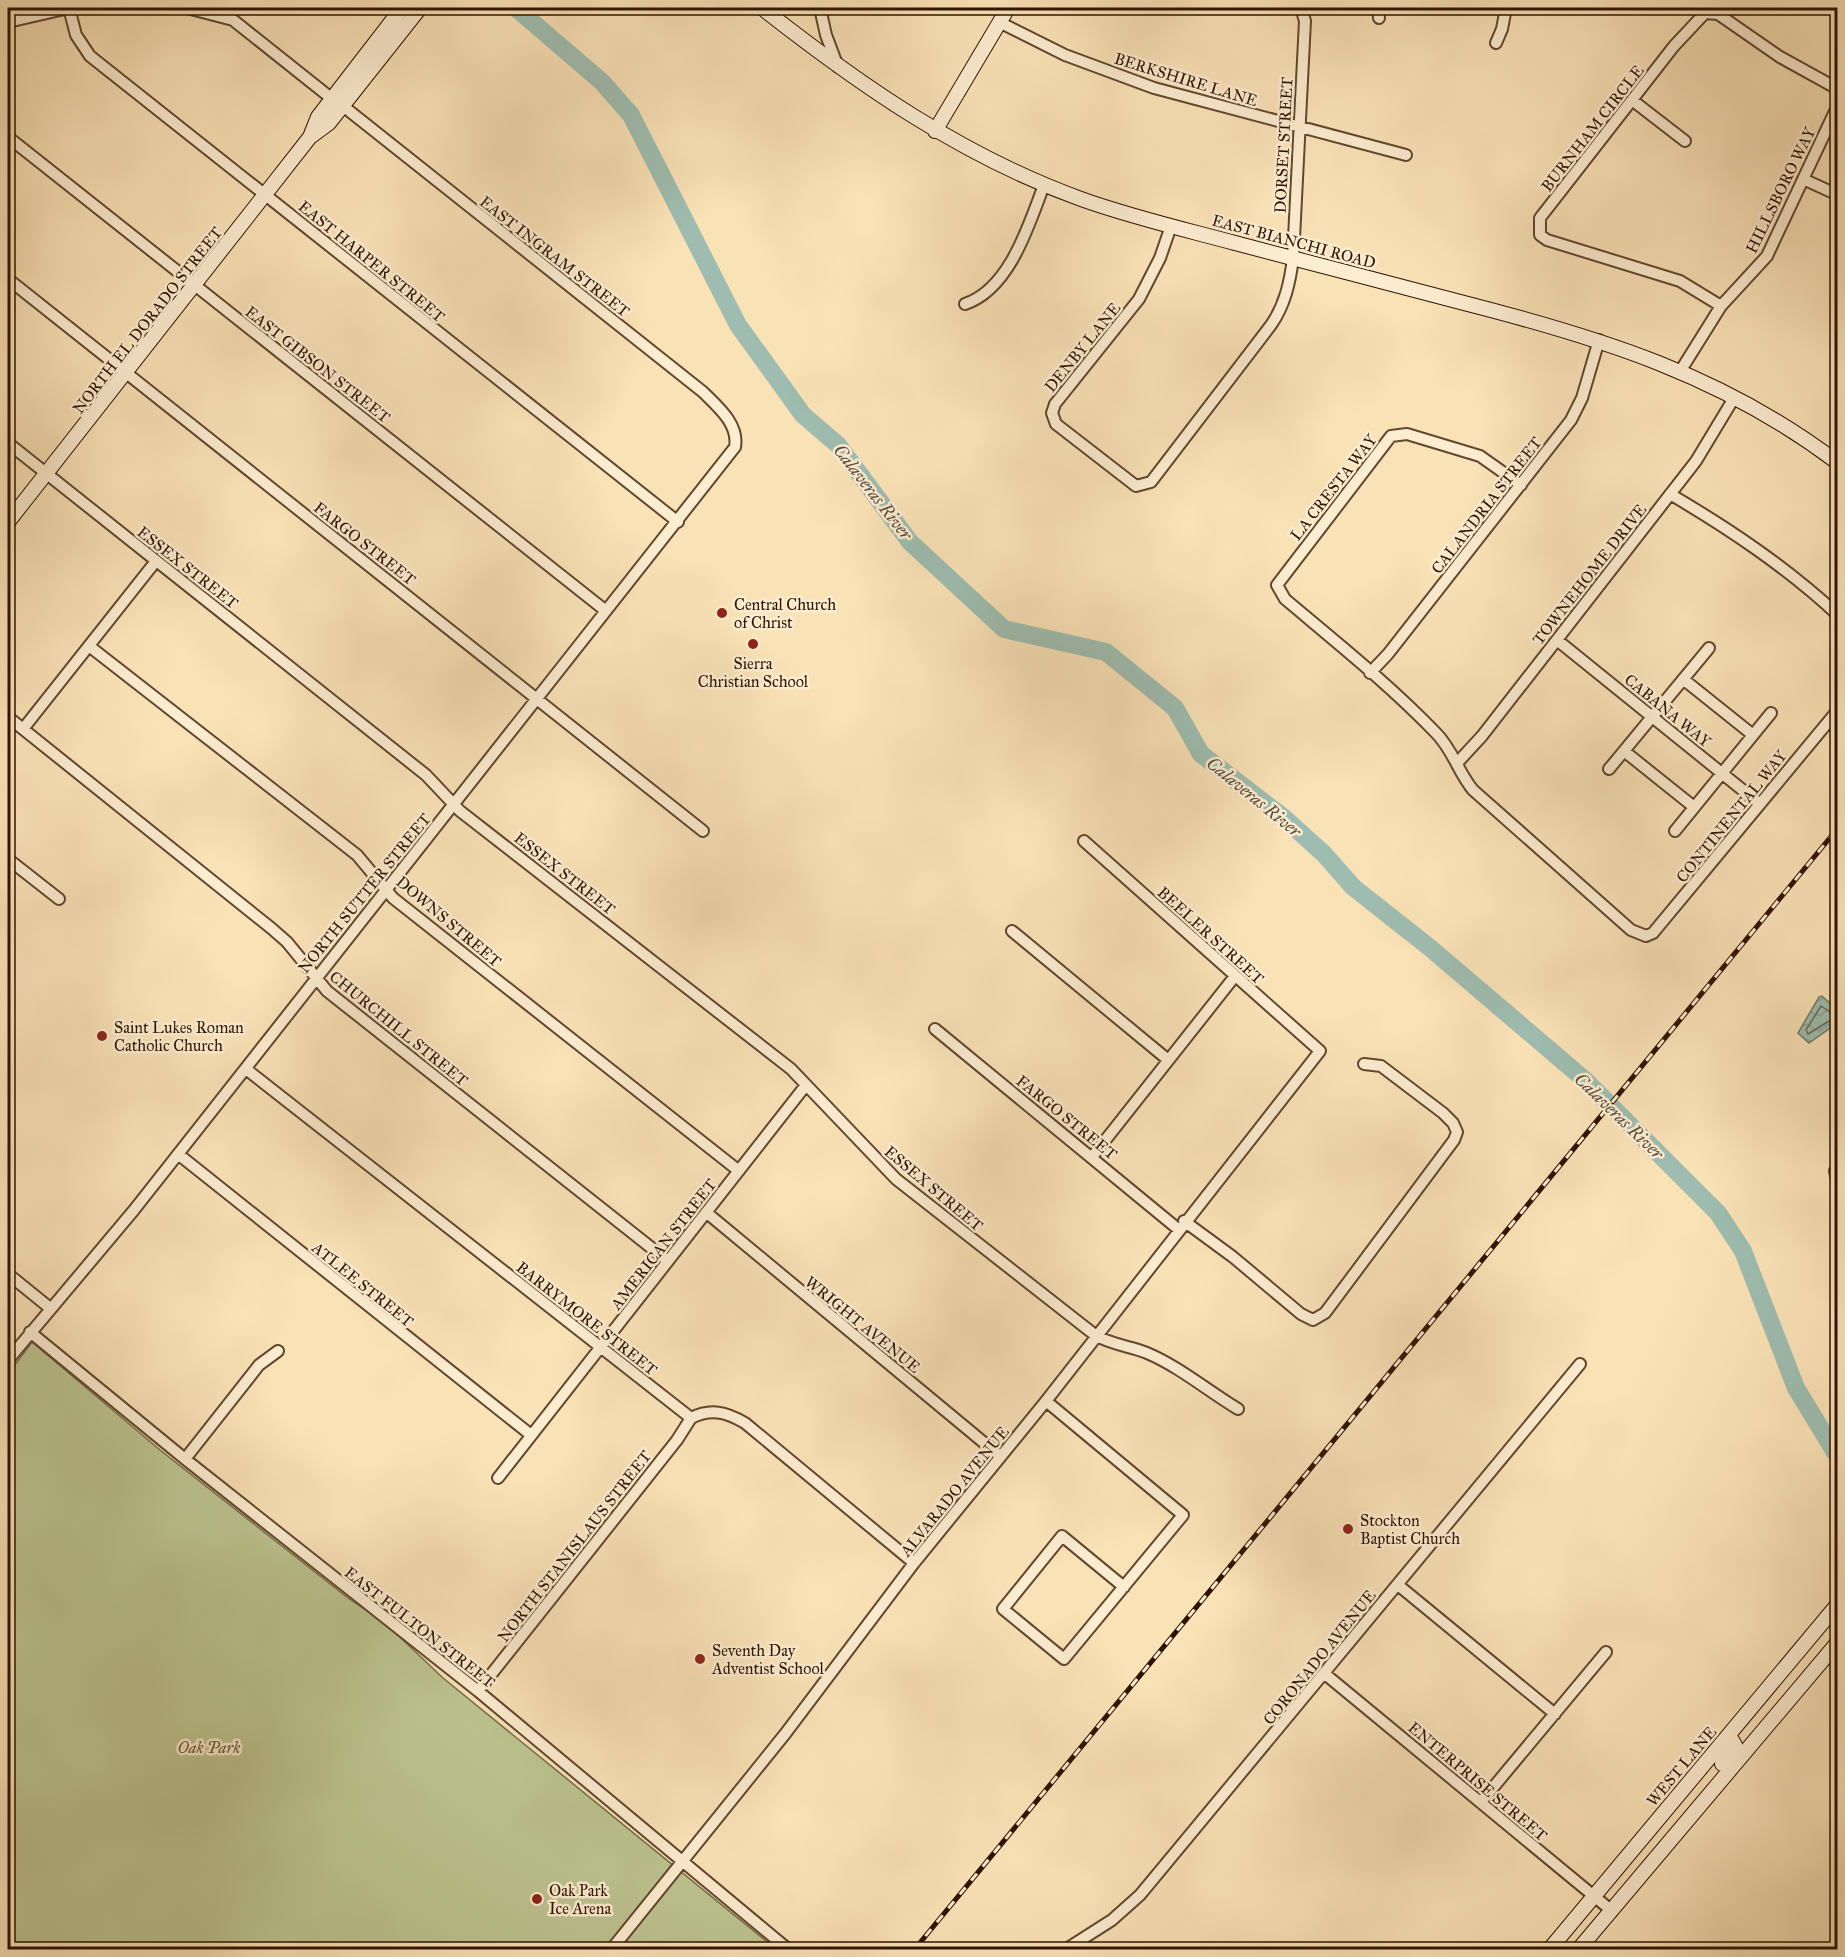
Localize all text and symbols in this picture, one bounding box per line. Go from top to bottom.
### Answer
street label: BERKSHIRE LANE [1112,49,1260,110]
street label: BURNHAM CIRCLE [1537,61,1648,195]
street label: DORSET STREET [1270,76,1297,214]
street label: HILLSBORO WAY [1742,123,1820,256]
street label: EAST INGRAM STREET [476,192,633,321]
street label: EAST HARPER STREET [295,197,449,326]
street label: EAST BIANCHI ROAD [1210,210,1378,273]
street label: NORTH EL DORADO STREET [69,223,226,417]
street label: DENBY LANE [1041,299,1124,396]
street label: EAST GIBSON STREET [242,302,394,427]
street label: LA CRESTA WAY [1286,430,1381,544]
street label: CALANDRIA STREET [1427,433,1546,578]
water label: Calaveras River [829,440,918,545]
street label: FARGO STREET [310,498,419,589]
street label: TOWNEHOME DRIVE [1529,500,1650,648]
street label: ESSEX STREET [134,522,242,613]
place label: Central Church of Christ [734,595,836,632]
marker: Central Church of Christ [715,606,729,620]
marker: Sierra Christian School [746,637,760,651]
place label: Sierra Christian School [698,654,809,691]
street label: CABANA WAY [1621,670,1715,752]
street label: CONTINENTAL WAY [1672,746,1791,886]
water label: Calaveras River [1202,752,1307,843]
street label: NORTH SUTTER STREET [294,810,435,977]
street label: ESSEX STREET [511,828,619,919]
street label: DOWNS STREET [392,872,505,971]
street label: BEELER STREET [1154,883,1268,988]
street label: CHURCHILL STREET [326,967,472,1090]
place label: Saint Lukes Roman Catholic Church [114,1018,244,1055]
marker: Saint Lukes Roman Catholic Church [95,1029,109,1043]
water label: Calaveras River [1570,1068,1669,1165]
street label: FARGO STREET [1013,1071,1121,1164]
street label: ESSEX STREET [881,1142,987,1235]
street label: AMERICAN STREET [606,1175,720,1314]
street label: ATLEE STREET [307,1237,417,1331]
street label: BARRYMORE STREET [512,1257,661,1379]
street label: WRIGHT AVENUE [801,1272,924,1377]
street label: ALVARADO AVENUE [895,1422,1013,1561]
street label: NORTH STANISLAUS STREET [494,1447,655,1646]
place label: Stockton Baptist Church [1360,1511,1460,1548]
marker: Stockton Baptist Church [1341,1522,1355,1536]
street label: EAST FULTON STREET [341,1563,499,1692]
street label: CORONADO AVENUE [1259,1586,1380,1729]
place label: Seventh Day Adventist School [711,1641,824,1678]
marker: Seventh Day Adventist School [693,1652,707,1666]
street label: ENTERPRISE STREET [1404,1718,1551,1845]
street label: WEST LANE [1642,1723,1720,1810]
park label: Oak Park [178,1738,240,1757]
place label: Oak Park Ice Arena [549,1881,611,1918]
marker: Oak Park Ice Arena [530,1892,544,1906]

